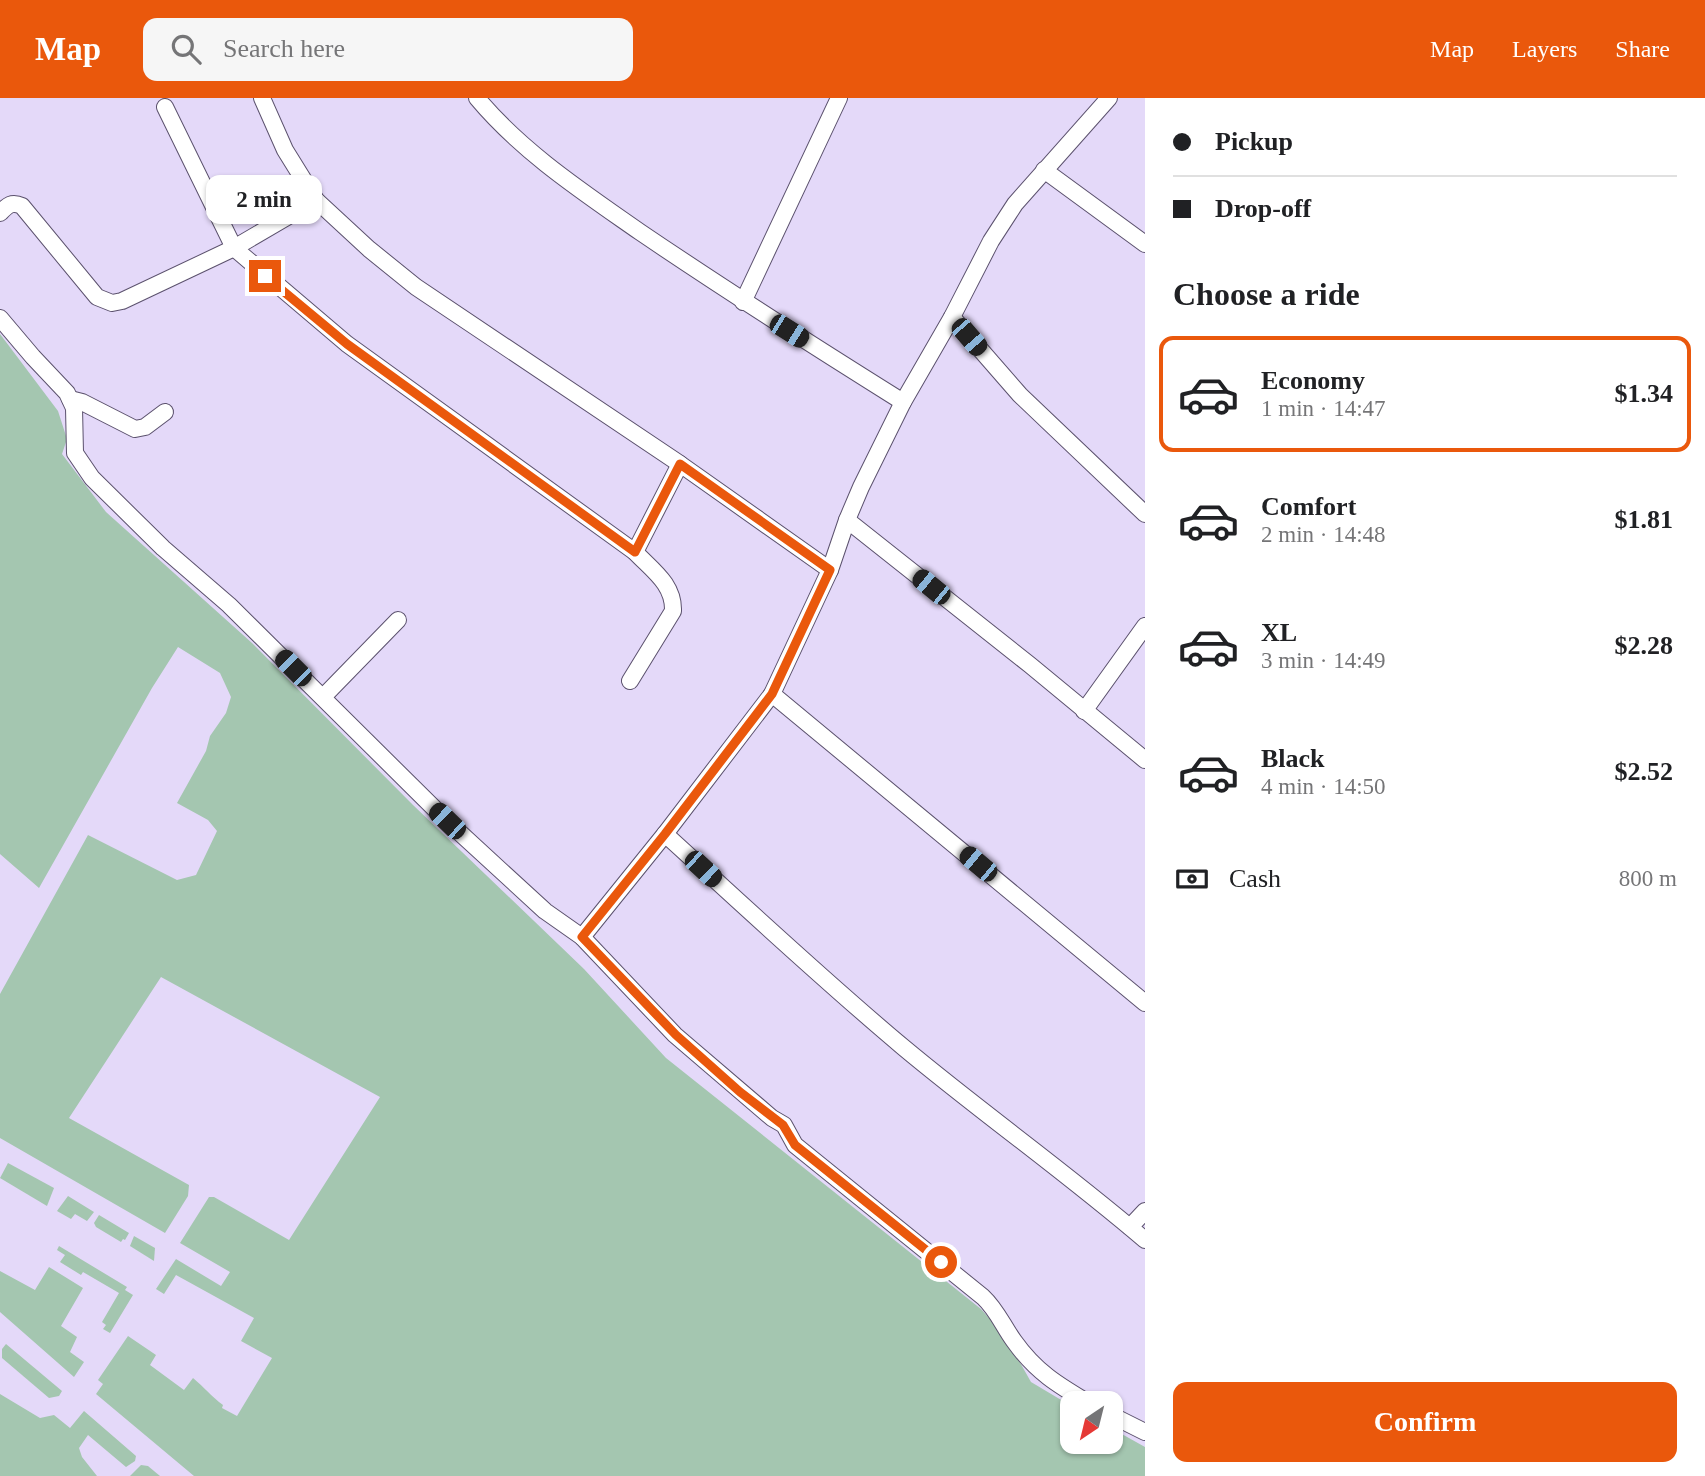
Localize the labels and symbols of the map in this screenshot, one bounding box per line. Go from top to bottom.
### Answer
callout: 2 min [207,174,323,223]
route end [249,260,281,292]
car [766,311,813,351]
car [948,314,991,360]
car [909,566,954,608]
car [271,646,316,690]
car [425,799,470,843]
car [956,842,1001,886]
car [681,847,726,891]
route start [925,1246,957,1278]
north arrow [1060,1391,1124,1454]

